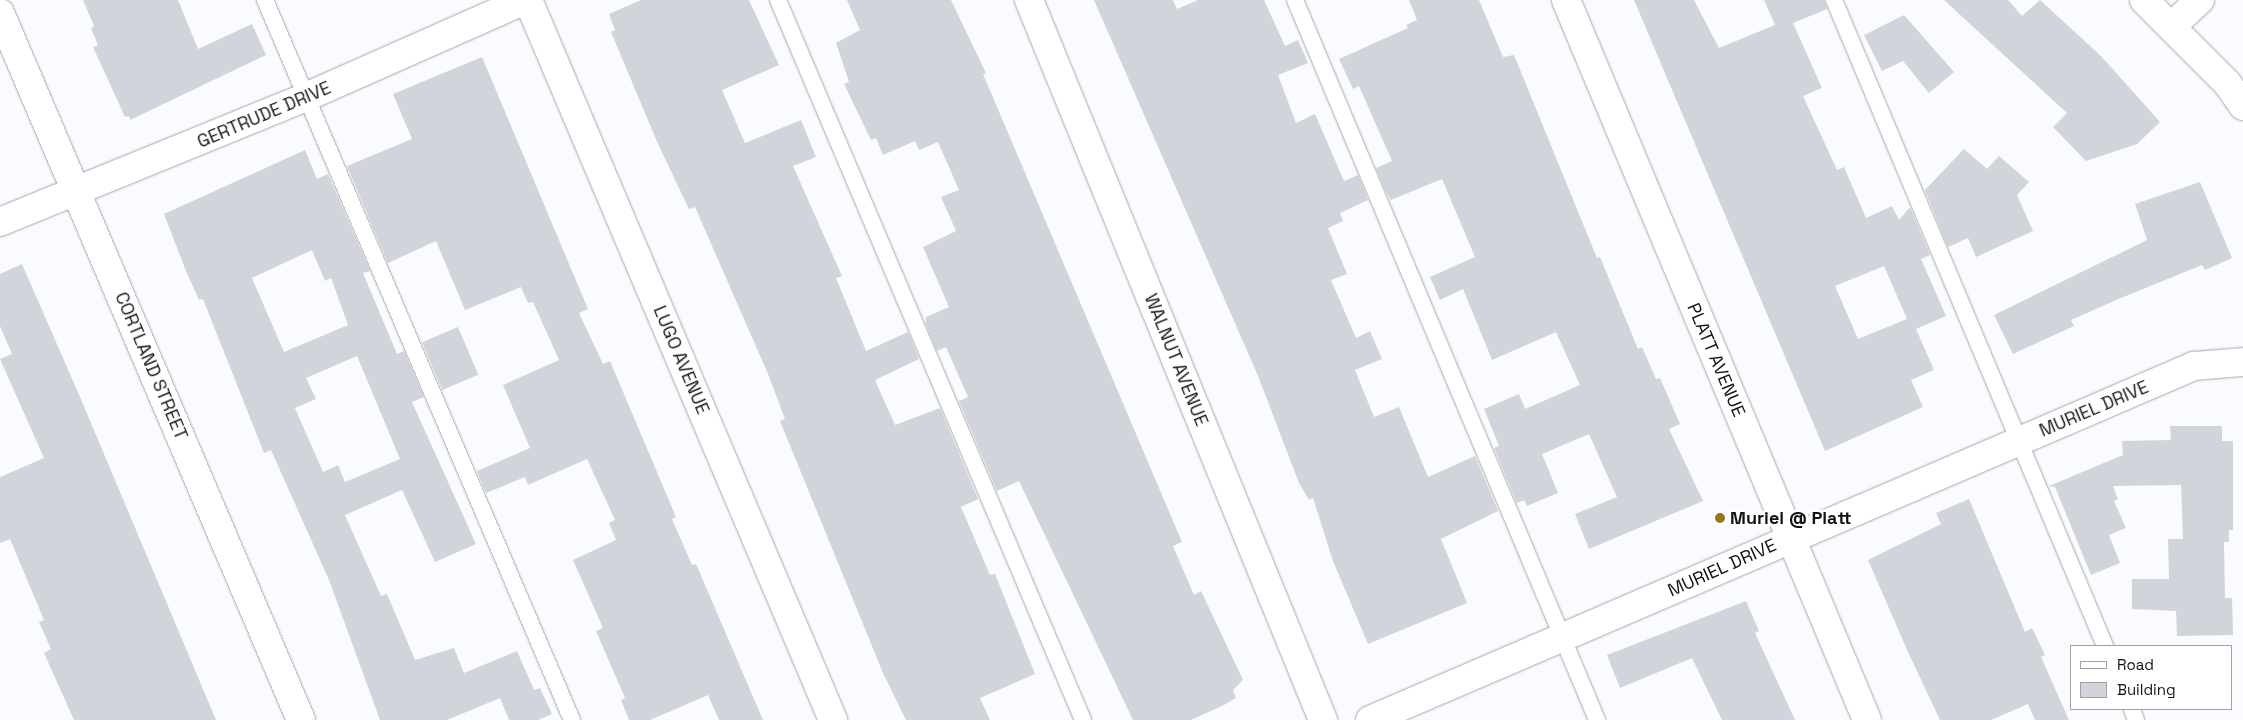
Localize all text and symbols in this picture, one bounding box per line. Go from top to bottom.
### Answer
street label: GERTRUDE DRIVE [194,77,334,153]
street label: CORTLAND STREET [110,289,192,443]
street label: WALNUT AVENUE [1140,290,1212,430]
street label: PLATT AVENUE [1682,300,1750,420]
street label: LUGO AVENUE [648,302,714,418]
street label: MURIEL DRIVE [2036,376,2152,442]
place label: Muriel @ Platt [1730,507,1852,529]
marker: Muriel @ Platt [1714,512,1726,524]
street label: MURIEL DRIVE [1664,534,1780,602]
legend [2070,645,2233,710]
text: Road [2117,655,2154,674]
text: Building [2117,680,2176,699]

